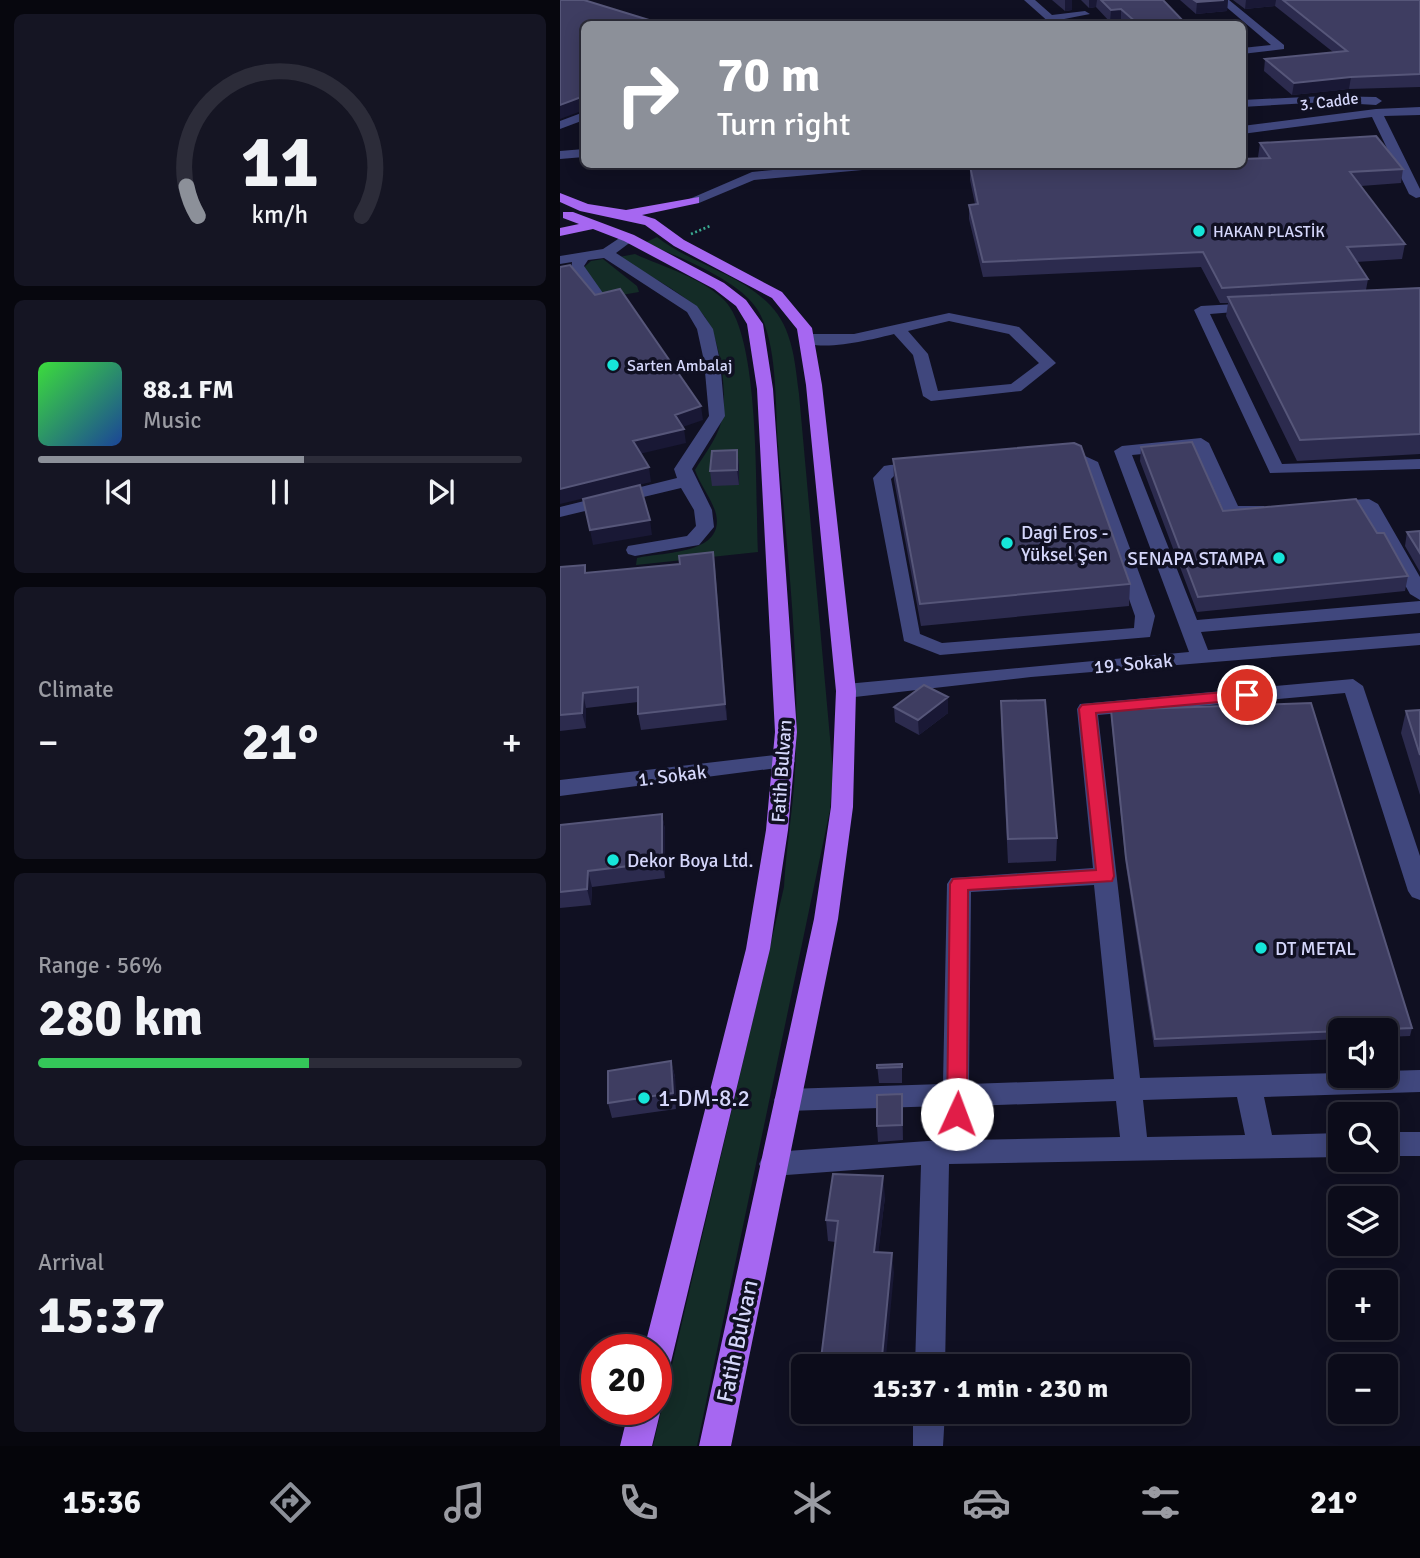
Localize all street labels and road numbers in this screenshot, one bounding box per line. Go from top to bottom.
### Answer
street label: 3. Cadde [1299,88,1360,116]
street label: 19. Sokak [1093,649,1174,679]
street label: Fatih Bulvarı [766,719,798,823]
street label: 1. Sokak [637,760,708,792]
street label: Fatih Bulvarı [710,1277,765,1405]

